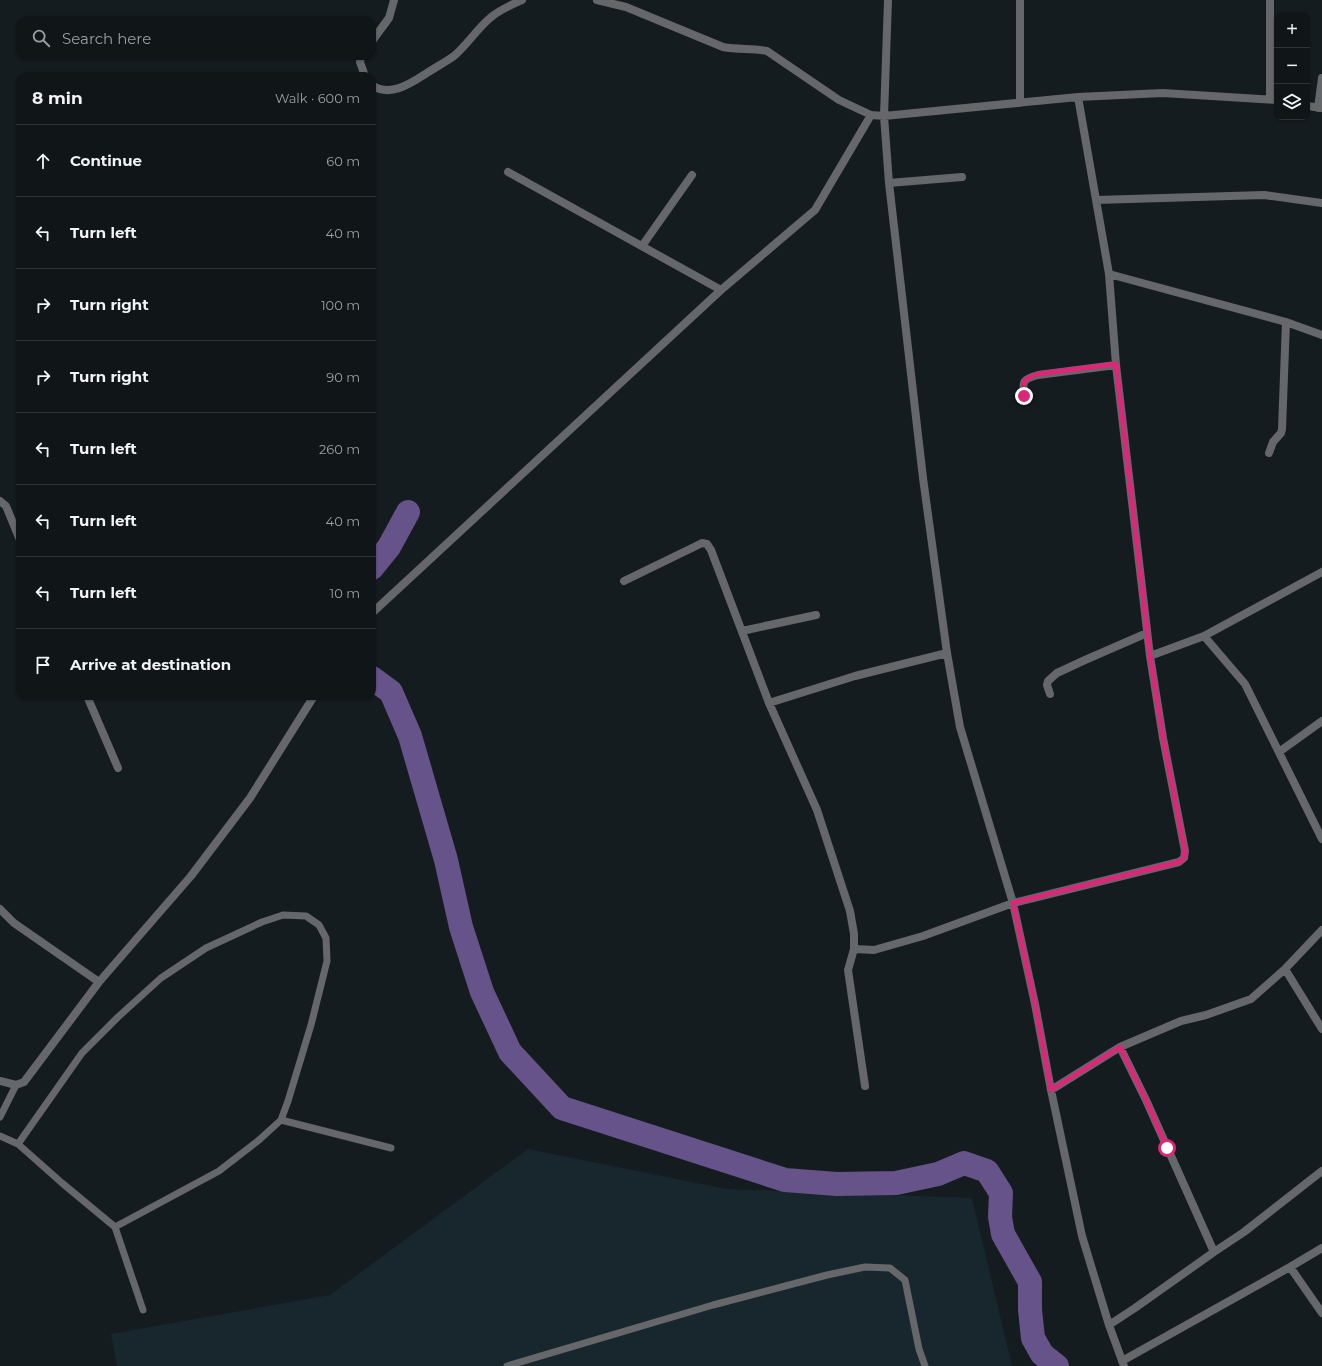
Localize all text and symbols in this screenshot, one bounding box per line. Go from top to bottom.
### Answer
map controls [1274,12,1310,120]
button: + [1274,12,1310,48]
search box [16,16,376,60]
icon: search [30,27,52,49]
text: Search here [62,29,151,48]
button: − [1274,48,1310,84]
button: layers [1274,84,1310,120]
text: 8 min [32,88,83,108]
text: Walk · 600 m [275,90,360,106]
icon: ahead [32,150,54,172]
text: Continue [70,151,142,170]
text: 60 m [326,153,360,169]
icon: left [32,222,54,244]
text: Turn left [70,223,137,242]
text: 40 m [326,225,360,241]
icon: right [32,294,54,316]
text: Turn right [70,295,149,314]
text: 100 m [321,297,360,313]
icon: right [32,366,54,388]
text: Turn right [70,367,149,386]
text: 90 m [326,369,360,385]
route end [1015,387,1033,405]
icon: left [32,438,54,460]
text: Turn left [70,439,137,458]
text: 260 m [319,441,360,457]
icon: left [32,510,54,532]
text: Turn left [70,511,137,530]
text: 40 m [326,513,360,529]
icon: left [32,582,54,604]
text: Turn left [70,583,137,602]
text: 10 m [330,585,360,601]
icon: arrive [32,654,54,676]
text: Arrive at destination [70,655,231,674]
route start [1158,1139,1176,1157]

